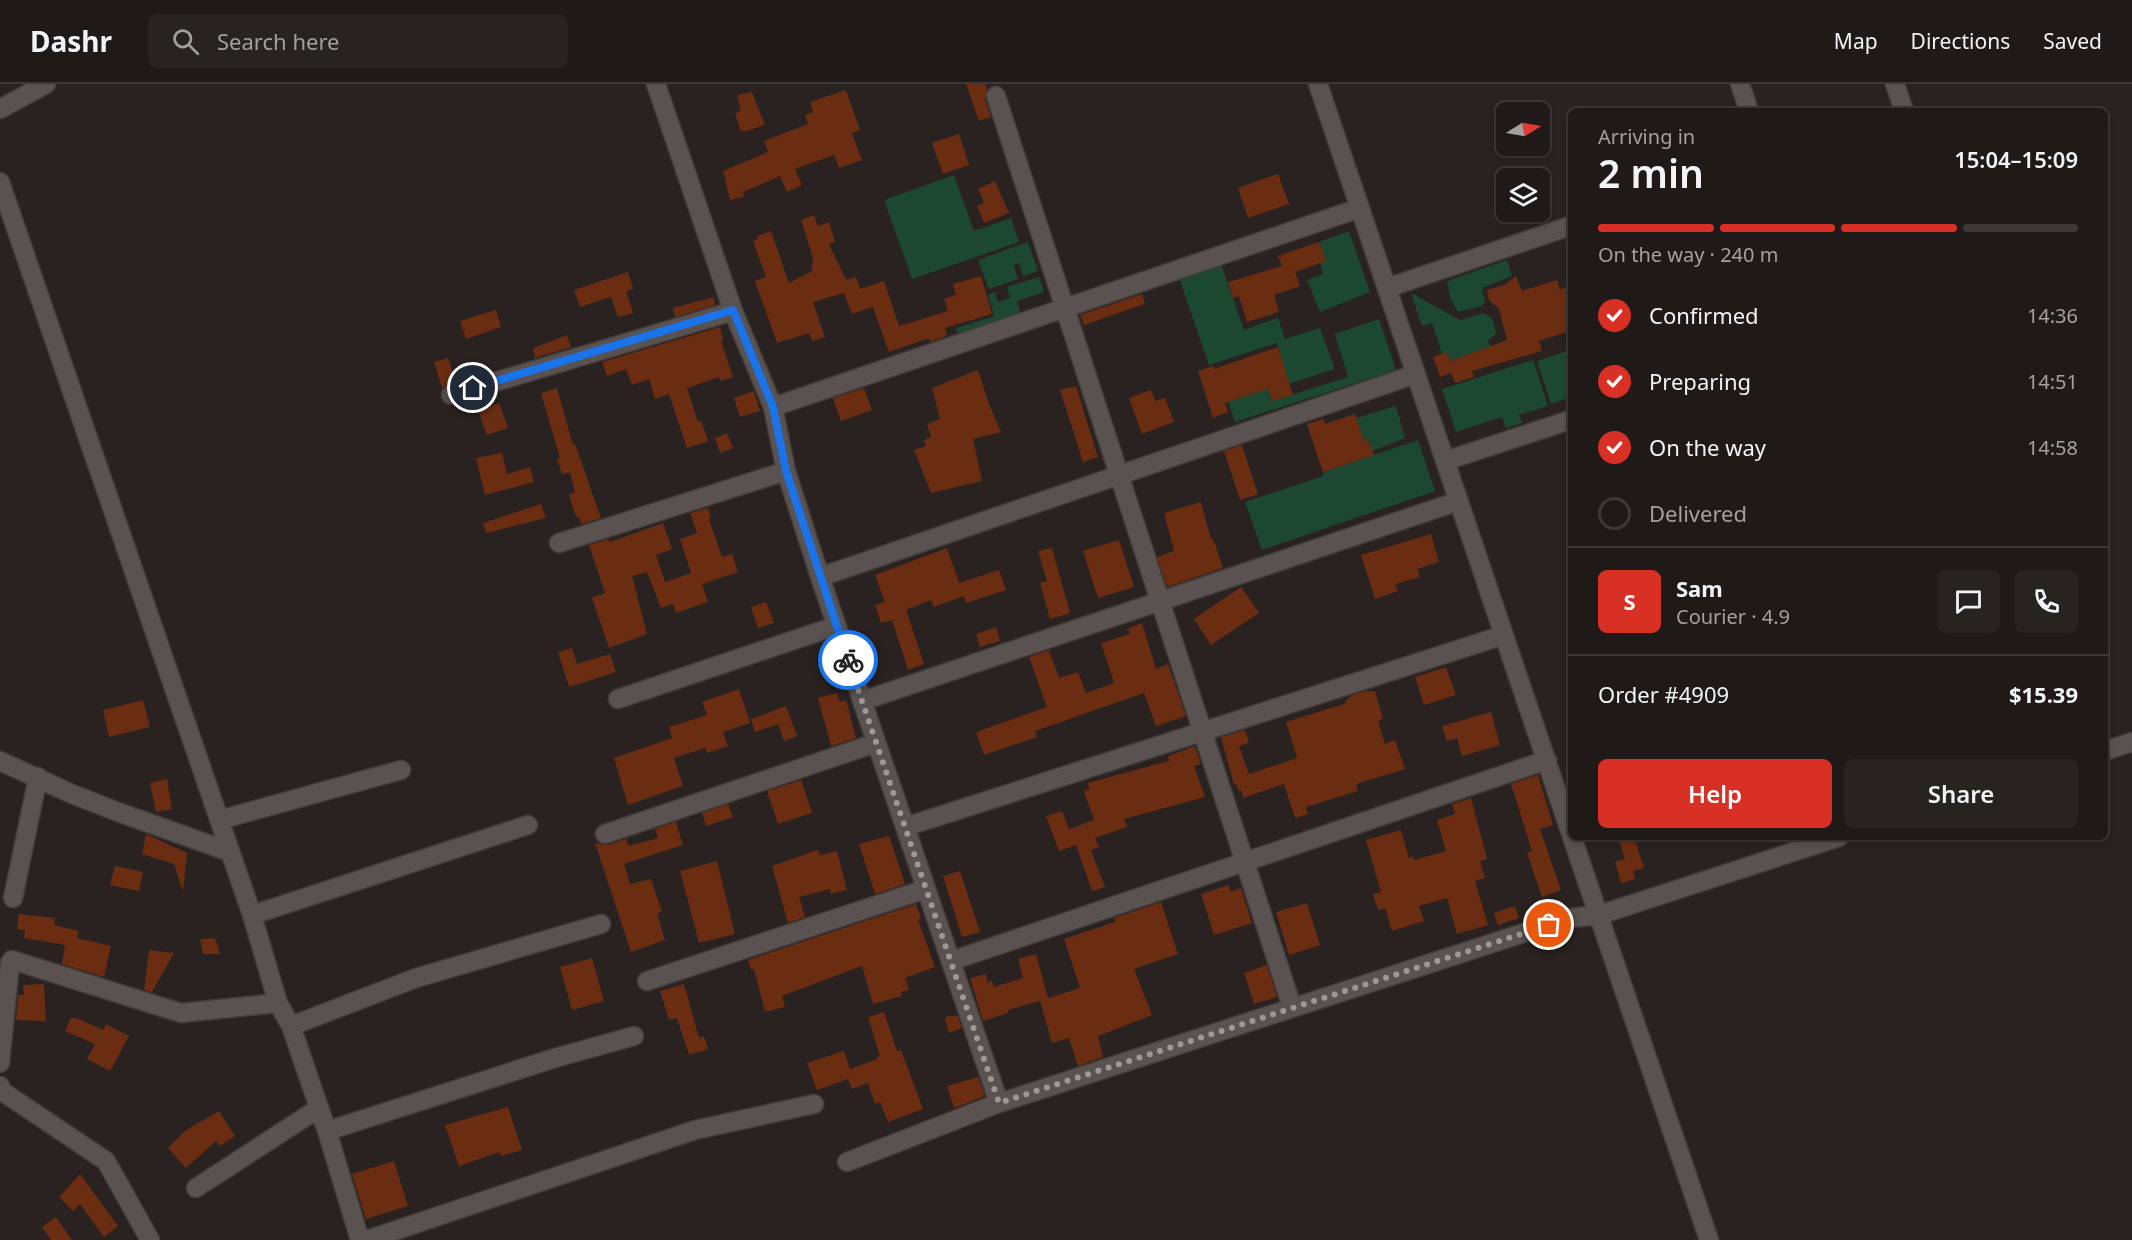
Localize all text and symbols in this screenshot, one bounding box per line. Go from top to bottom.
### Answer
search box [148,14,568,68]
text: Dashr [30,22,112,60]
icon: search [169,25,202,58]
text: Search here [217,26,339,56]
text: Map [1834,27,1878,55]
text: Directions [1911,27,2010,55]
text: Saved [2043,27,2102,55]
north arrow [1496,102,1550,156]
map controls [1496,102,1550,222]
text: Arriving in [1598,123,1695,150]
text: 15:04–15:09 [1954,144,2078,174]
text: 2 min [1598,146,1704,199]
button: layers [1496,168,1550,222]
text: On the way · 240 m [1598,241,1778,268]
icon: check [1598,299,1631,332]
text: Confirmed [1649,300,1759,330]
text: 14:36 [2027,302,2078,329]
pin [447,362,498,413]
icon: check [1598,365,1631,398]
text: Preparing [1649,366,1751,396]
text: 14:51 [2027,368,2078,395]
icon: home [456,371,489,404]
icon: check [1598,431,1631,464]
text: On the way [1649,432,1766,462]
text: 14:58 [2027,434,2078,461]
text: Delivered [1649,498,1747,528]
button: chat [1937,570,2000,633]
button: phone [2015,570,2078,633]
text: Sam [1676,573,1723,603]
text: S [1623,586,1636,616]
text: Courier · 4.9 [1676,603,1790,630]
courier [818,630,878,690]
icon: bike [832,644,865,677]
text: Order #4909 [1598,679,1729,709]
text: $15.39 [2009,679,2078,709]
button: Help [1598,759,1832,828]
button: Share [1844,759,2078,828]
pin [1523,899,1574,950]
icon: bag [1532,908,1565,941]

